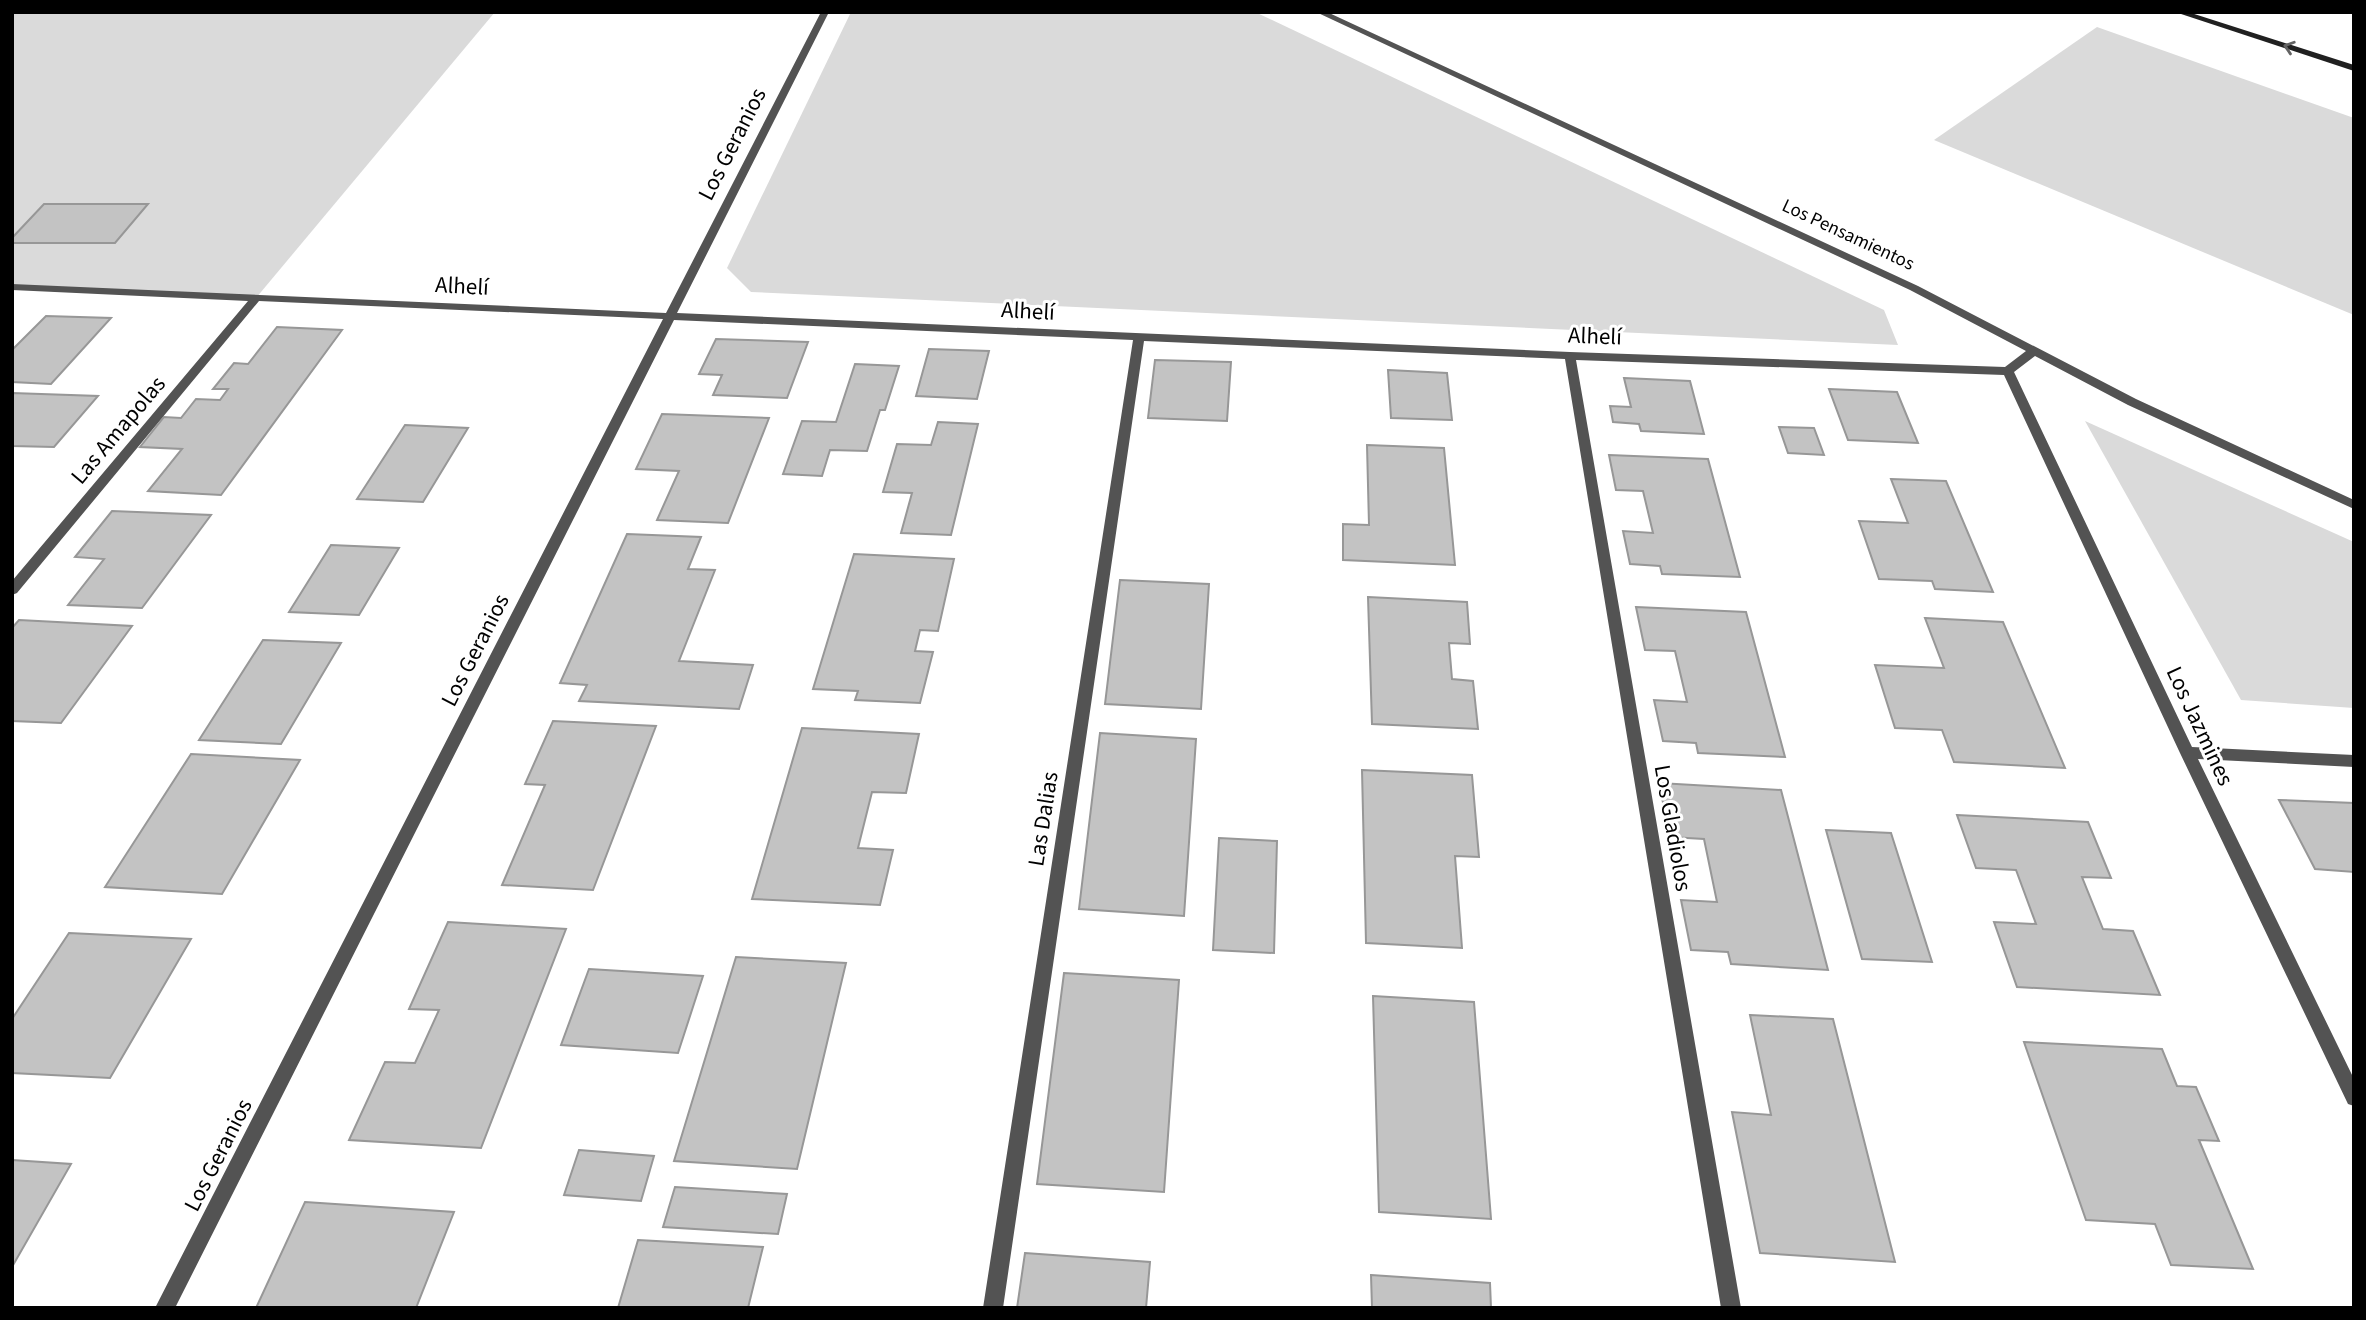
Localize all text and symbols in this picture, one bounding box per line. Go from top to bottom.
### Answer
one-way arrow [2283,41,2295,56]
street label: Los Geranios [689,82,775,206]
street label: Los Pensamientos [1777,192,1919,278]
street label: Alhelí [434,268,491,304]
street label: Alhelí [1000,293,1057,329]
street label: Alhelí [1568,319,1624,353]
street label: Las Amapolas [63,369,173,491]
street label: Los Geranios [432,588,518,712]
street label: Los Jazmines [2158,661,2242,791]
street label: Los Gladiolos [1646,762,1700,894]
street label: Las Dalias [1019,769,1067,869]
street label: Los Geranios [175,1093,261,1217]

